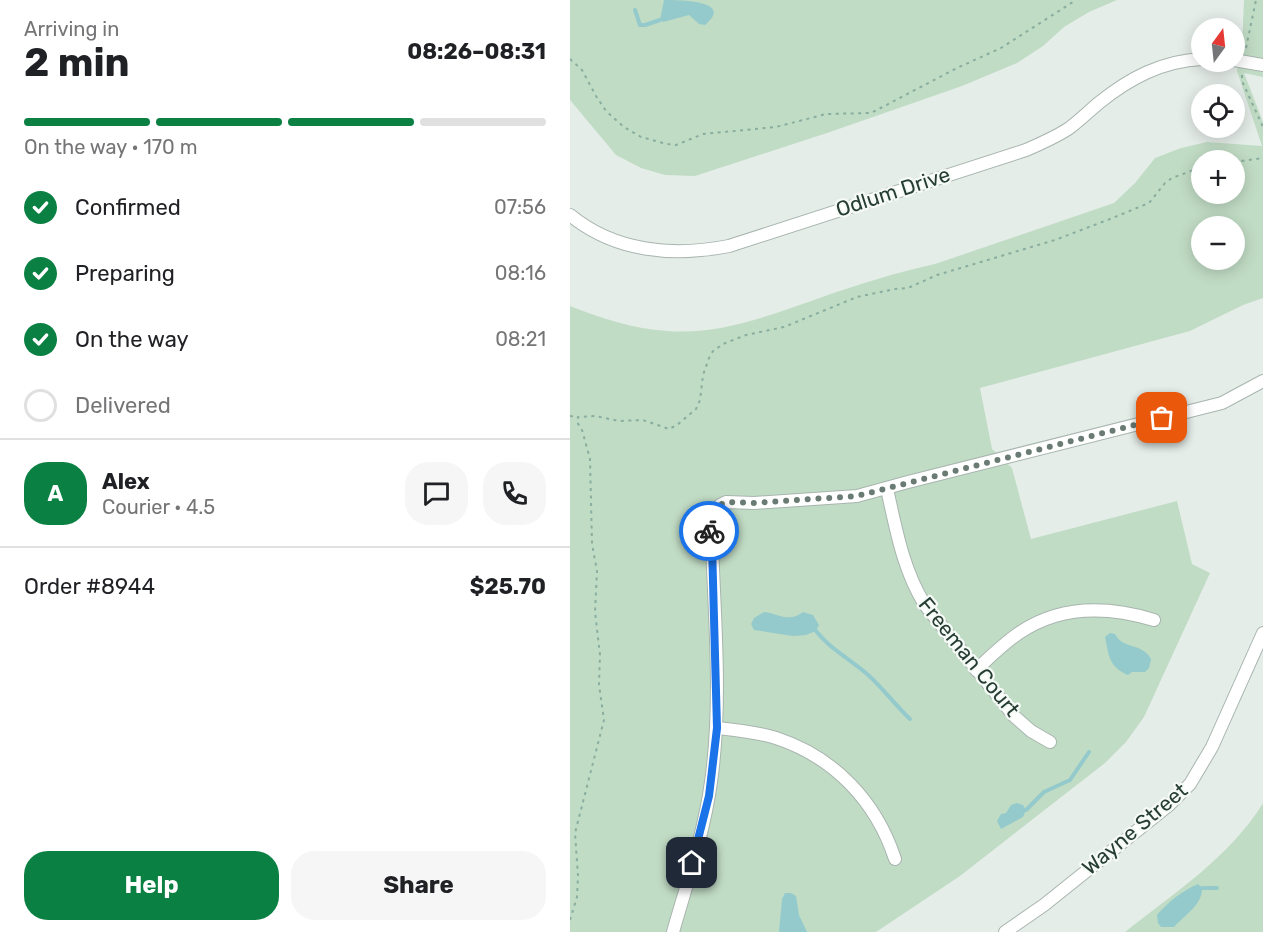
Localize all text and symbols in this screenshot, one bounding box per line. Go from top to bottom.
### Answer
text: Arriving in [24,17,119,41]
north arrow [1191,18,1245,72]
map controls [1191,18,1245,270]
text: 08:26–08:31 [407,38,546,65]
text: 2 min [24,40,130,86]
button: locate [1191,84,1245,138]
text: On the way · 170 m [24,135,197,159]
button: + [1191,150,1245,204]
street label: Odlum Drive [832,161,953,222]
icon: check [24,191,57,224]
text: Confirmed [75,194,181,221]
text: 07:56 [494,195,546,219]
button: − [1191,216,1245,270]
icon: check [24,257,57,290]
text: Preparing [75,260,175,287]
text: 08:16 [495,261,546,285]
icon: check [24,323,57,356]
text: On the way [75,326,189,353]
text: 08:21 [495,327,546,351]
text: Delivered [75,392,171,419]
pin [1136,392,1187,443]
icon: bag [1145,401,1178,434]
button: chat [405,462,468,525]
button: phone [483,462,546,525]
text: Alex [102,468,150,495]
text: A [48,480,63,507]
text: Courier · 4.5 [102,495,215,519]
courier [679,501,739,561]
icon: bike [693,515,726,548]
text: Order #8944 [24,573,155,600]
text: $25.70 [470,573,546,600]
street label: Freeman Court [914,592,1025,721]
street label: Wayne Street [1077,777,1192,880]
pin [666,837,717,888]
icon: home [675,846,708,879]
button: Help [24,851,279,920]
button: Share [291,851,546,920]

